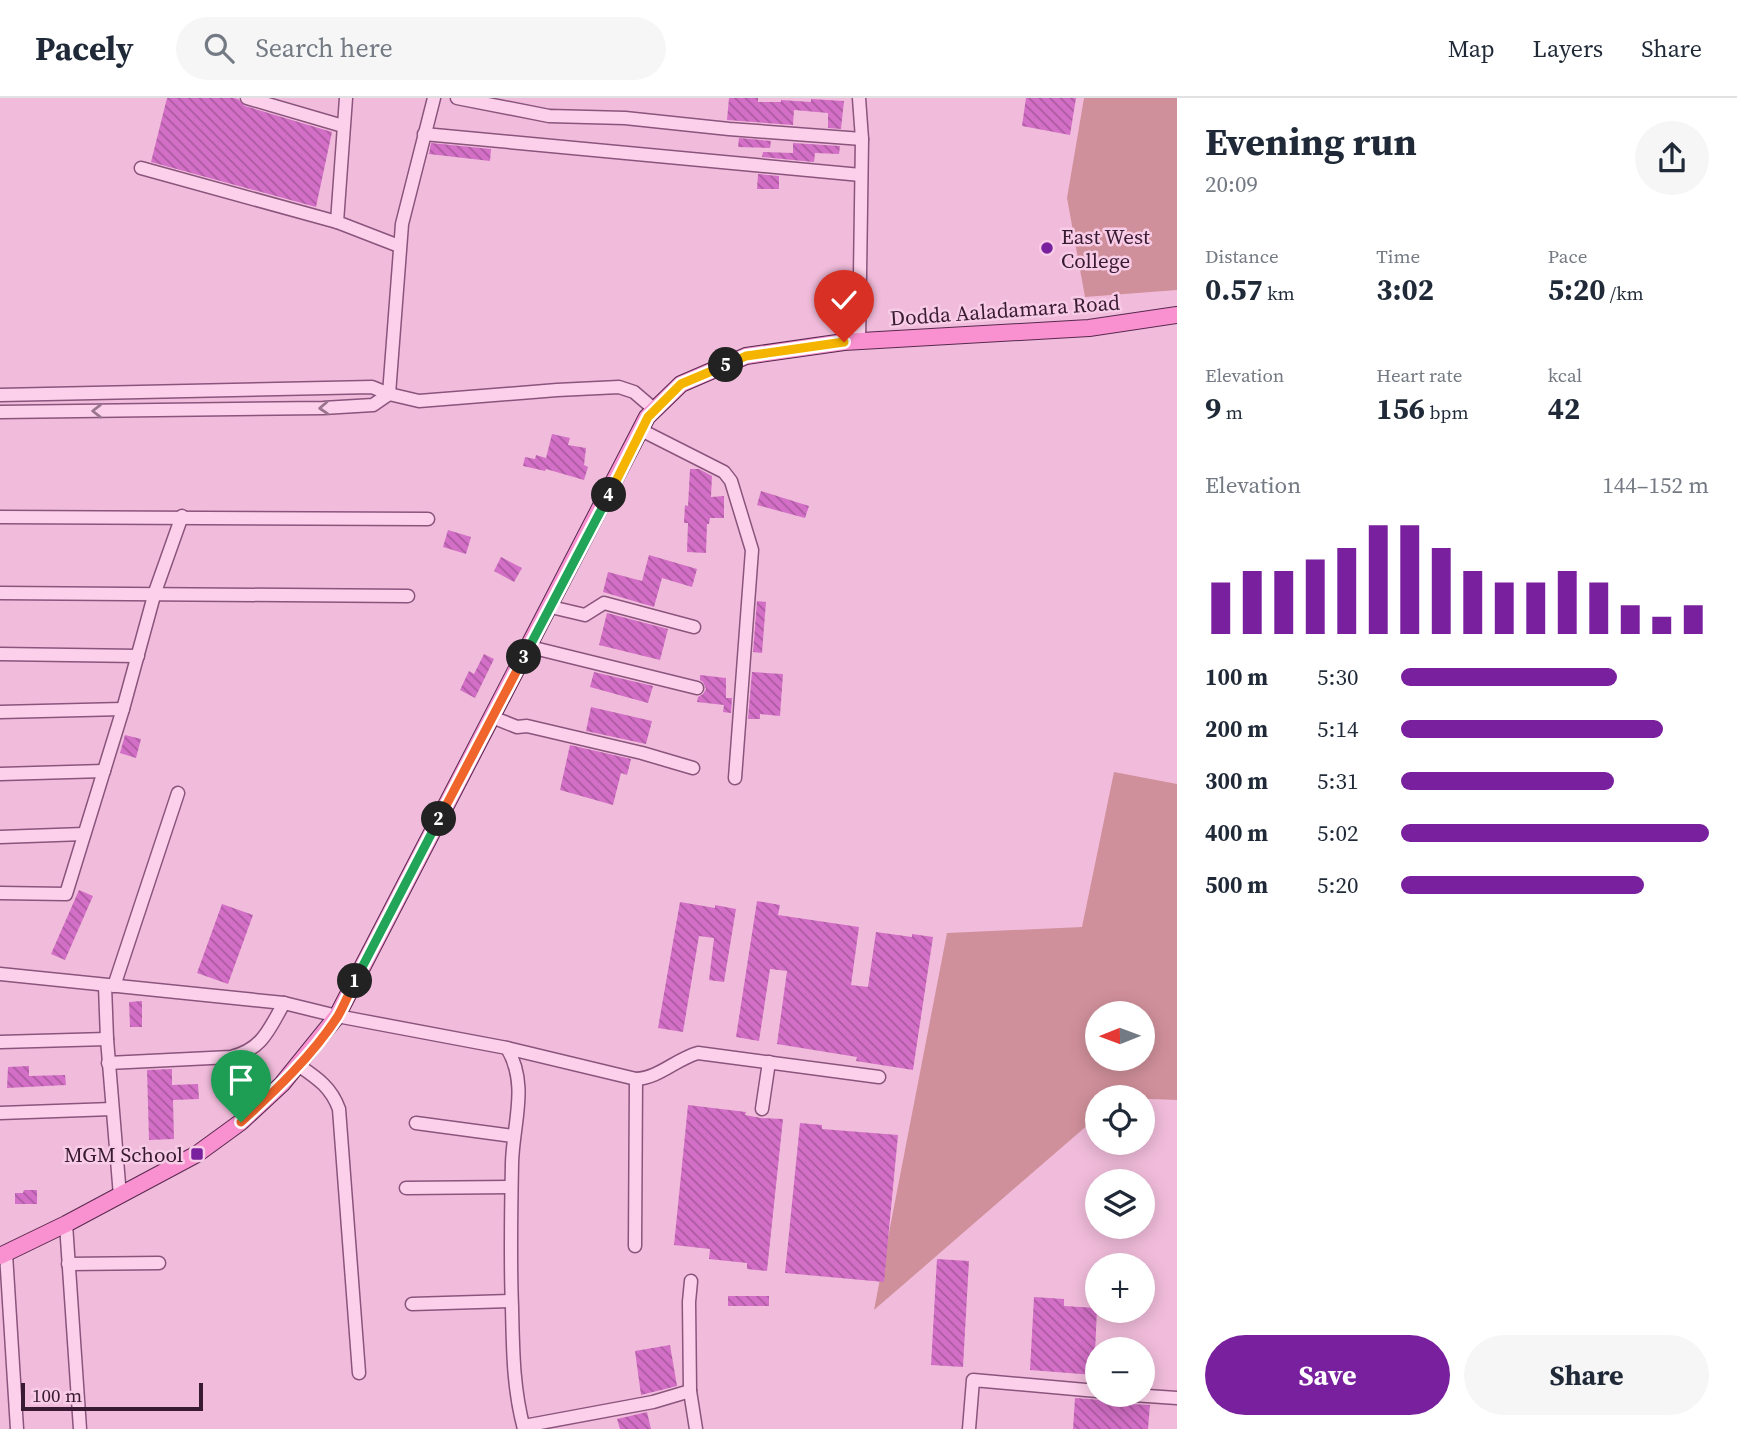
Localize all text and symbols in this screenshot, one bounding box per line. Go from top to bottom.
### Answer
search box [176,17,666,80]
text: Pacely [35,26,134,71]
icon: search [200,29,238,67]
text: Search here [256,30,393,66]
text: Map [1448,32,1495,65]
text: Layers [1533,32,1603,65]
text: Share [1641,32,1702,65]
text: Evening run [1205,116,1417,168]
button: share [1635,121,1709,195]
text: 20:09 [1205,168,1258,200]
place label: East West College [1061,222,1150,275]
marker: East West College [1039,240,1055,256]
text: Distance [1205,243,1279,269]
text: Time [1376,243,1420,269]
text: Pace [1548,243,1587,269]
text: 0.57 [1205,269,1263,310]
text: 3:02 [1376,269,1434,310]
text: 5:20 [1548,269,1605,310]
pin [814,270,874,342]
text: km [1263,280,1295,306]
text: /km [1605,280,1644,306]
icon: check [825,281,863,319]
street label: Dodda Aaladamara Road [889,287,1121,333]
pin: 5 [708,348,744,382]
text: 5 [720,351,731,377]
text: Elevation [1205,362,1284,388]
text: Heart rate [1376,362,1462,388]
text: kcal [1548,362,1582,388]
text: 9 [1205,388,1221,429]
text: 156 [1376,388,1425,429]
text: 42 [1548,388,1580,429]
text: m [1221,399,1243,425]
text: bpm [1425,399,1469,425]
one-way arrow [318,400,329,415]
one-way arrow [91,403,101,419]
text: Elevation [1205,469,1301,501]
text: 144–152 m [1602,469,1709,501]
pin: 4 [592,478,626,512]
text: 4 [603,481,614,507]
pin: 3 [506,640,542,674]
text: 3 [518,643,529,669]
text: 100 m [1205,661,1268,693]
text: 5:30 [1317,661,1358,693]
text: 200 m [1205,713,1268,745]
text: 5:14 [1317,713,1358,745]
text: 300 m [1205,765,1268,797]
text: 5:31 [1317,765,1358,797]
pin: 2 [422,802,457,836]
text: 2 [433,805,444,831]
text: 400 m [1205,817,1268,849]
text: 5:02 [1317,817,1358,849]
text: 500 m [1205,869,1268,901]
text: 5:20 [1317,869,1358,901]
pin: 1 [338,964,372,998]
text: 1 [349,967,360,993]
north arrow [1085,1001,1155,1071]
map controls [1085,1001,1155,1407]
pin [211,1050,271,1122]
icon: arrive [222,1061,260,1099]
button: locate [1085,1085,1155,1155]
place label: MGM School [64,1140,183,1169]
marker: MGM School [189,1146,205,1162]
button: layers [1085,1169,1155,1239]
button: + [1085,1253,1155,1323]
button: Save [1205,1335,1450,1415]
button: Share [1464,1335,1709,1415]
button: − [1085,1337,1155,1407]
scale bar [21,1380,203,1412]
text: 100 m [32,1382,82,1408]

